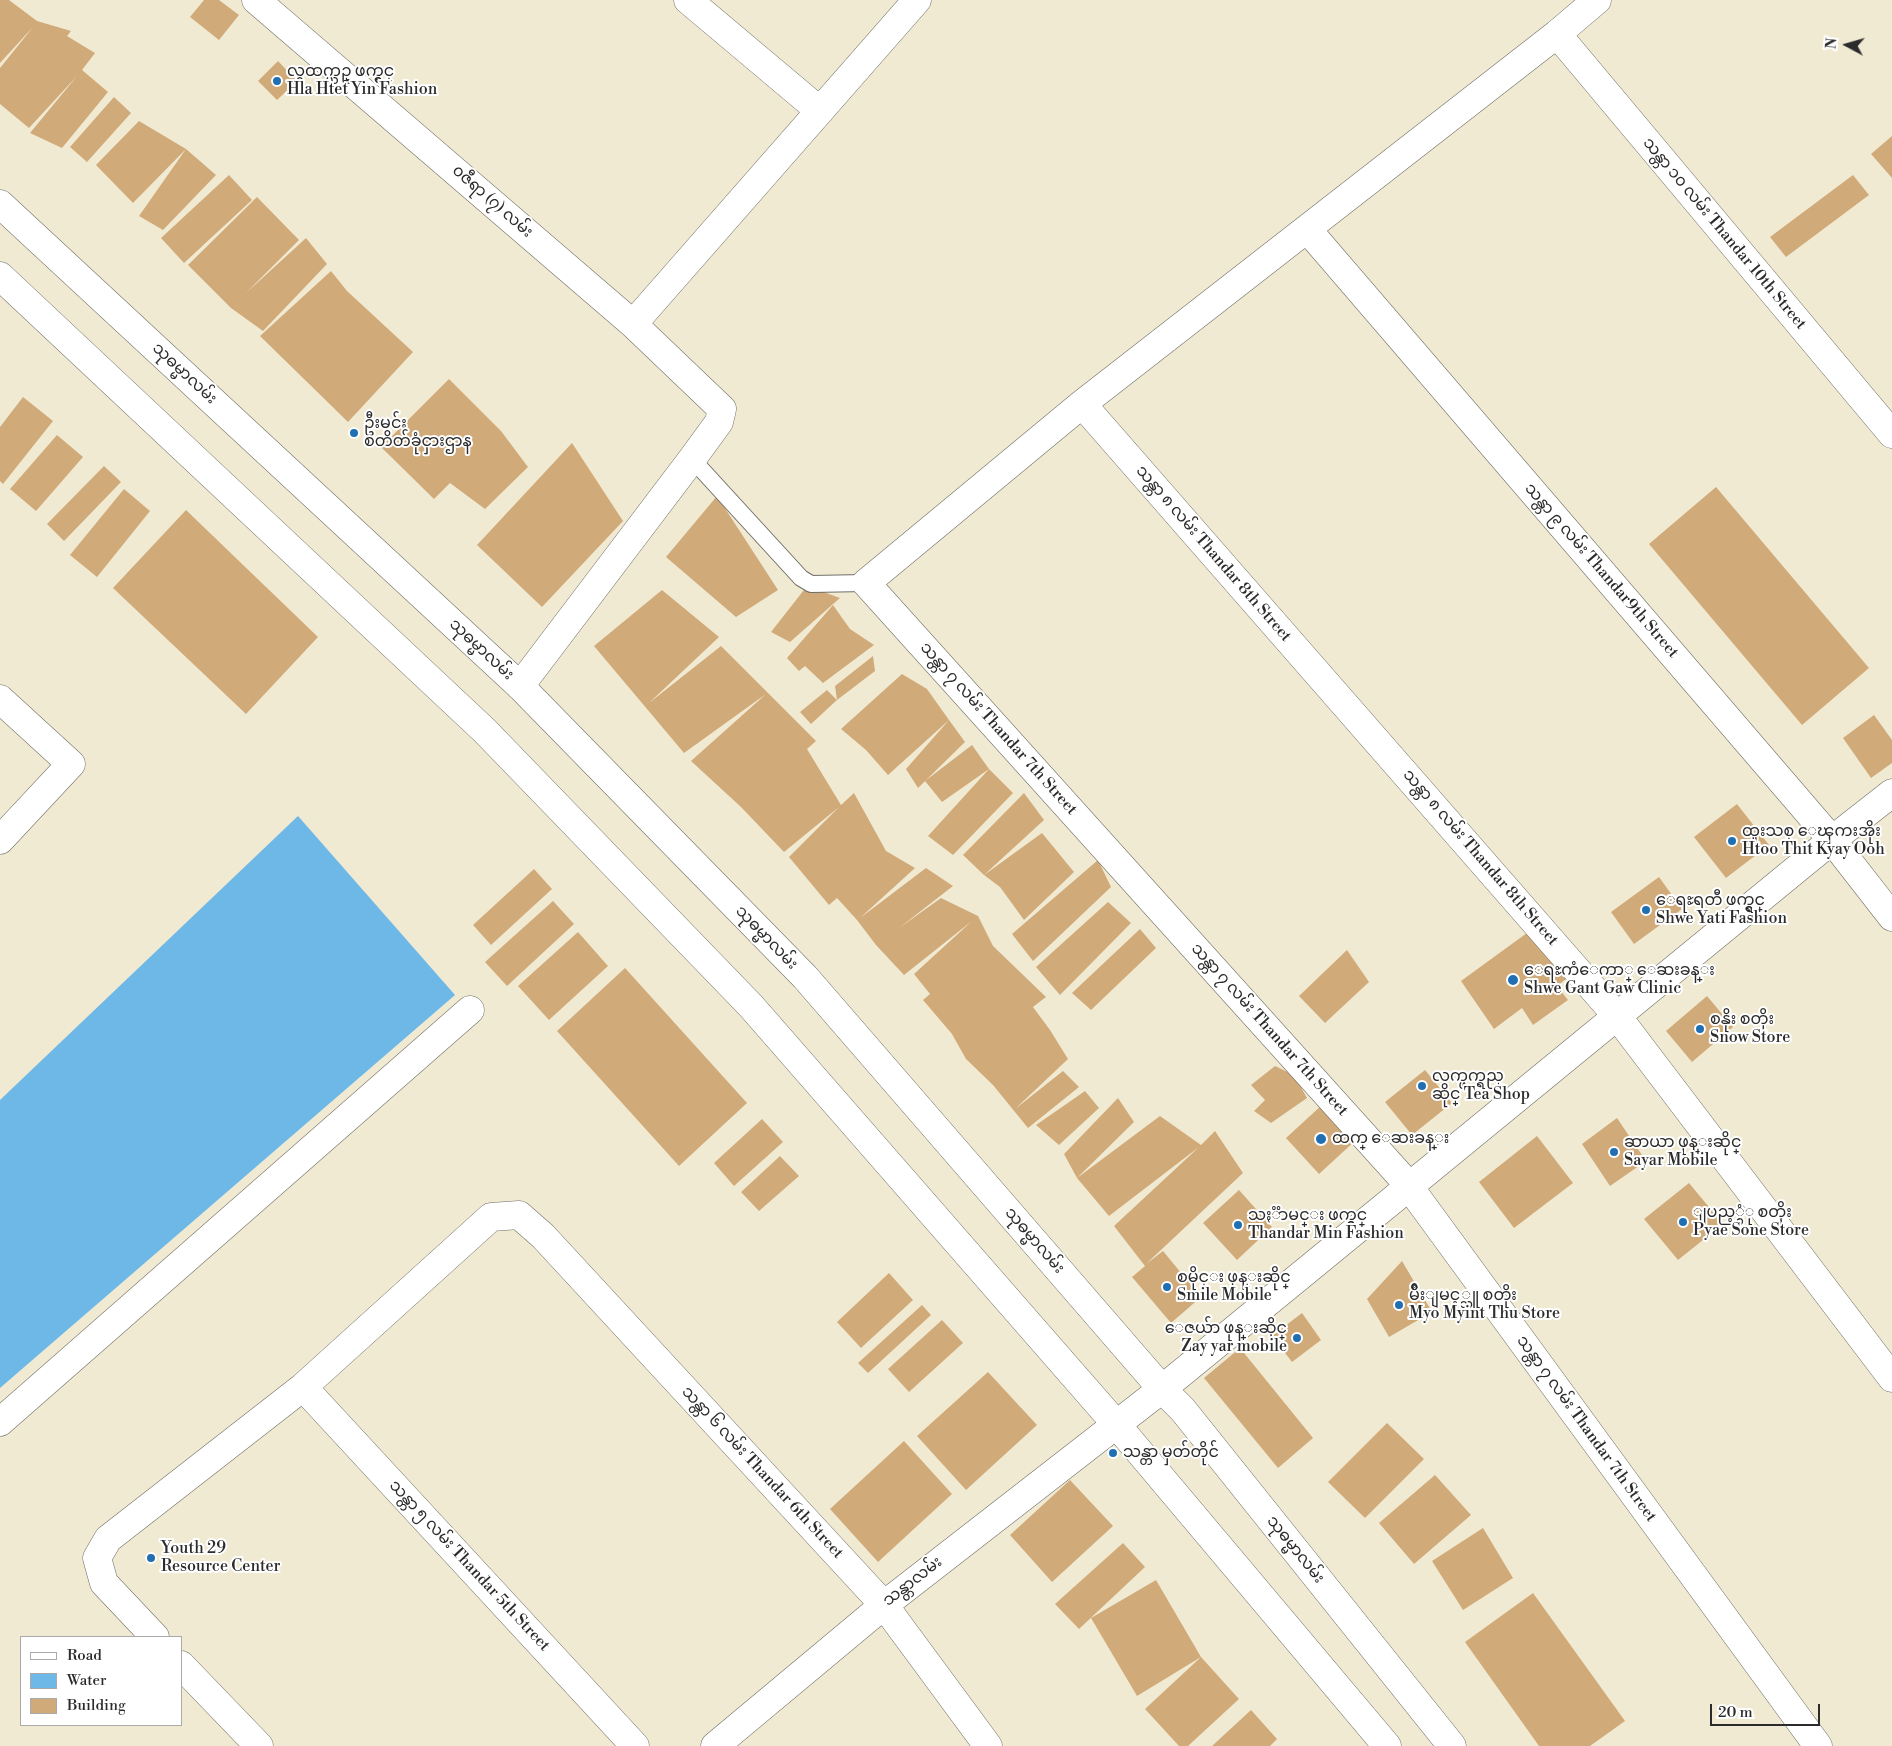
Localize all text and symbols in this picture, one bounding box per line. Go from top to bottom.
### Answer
north arrow [1822,20,1872,70]
text: N [1823,37,1842,50]
place label: လွထက္ယဥ္ ဖက္ရွင္ Hla Htet Yin Fashion [287,62,437,100]
marker: လွထက္ယဥ္ ဖက္ရွင္ Hla Htet Yin Fashion [271,75,283,87]
street label: သန္တာ ၁၀ လမ်း Thandar 10th Street [1638,134,1810,334]
street label: ၀ဇီရာ (၇) လမ်း [448,162,536,242]
street label: သုဓမ္မာလမ်း [148,339,220,409]
place label: ဦးမင်း စတိတ်ခုံငှားဌာန [364,414,472,452]
marker: ဦးမင်း စတိတ်ခုံငှားဌာန [348,427,360,439]
street label: သန္တာ ၈ လမ်း Thandar 8th Street [1131,462,1295,646]
street label: သန္တာ ၉ လမ်း Thandar9th Street [1520,480,1682,662]
street label: သုဓမ္မာလမ်း [445,615,517,685]
street label: သန္တာ ၇ လမ်း Thandar 7th Street [915,639,1081,819]
street label: သန္တာ ၈ လမ်း Thandar 8th Street [1398,766,1562,950]
place label: ထူးသစ္ ေၾကးအိုး Htoo Thit Kyay Ooh [1742,822,1885,860]
marker: ထူးသစ္ ေၾကးအိုး Htoo Thit Kyay Ooh [1726,835,1738,847]
place label: ေရႊရတီ ဖက္ရွင္ Shwe Yati Fashion [1656,891,1787,929]
street label: သုဓမ္မာလမ်း [731,902,801,974]
marker: ေရႊရတီ ဖက္ရွင္ Shwe Yati Fashion [1640,904,1652,916]
street label: သန္တာ ၇ လမ်း Thandar 7th Street [1186,940,1352,1120]
place label: ေရႊကံေကာ္ ေဆးခန္း Shwe Gant Gaw Clinic [1524,961,1715,999]
marker: ေရႊကံေကာ္ ေဆးခန္း Shwe Gant Gaw Clinic [1506,973,1520,987]
place label: စနိုး စတိုး Snow Store [1710,1010,1790,1048]
marker: စနိုး စတိုး Snow Store [1694,1023,1706,1035]
place label: လက္ဖက္ရည္ ဆိုင္ Tea Shop [1432,1067,1530,1105]
marker: လက္ဖက္ရည္ ဆိုင္ Tea Shop [1416,1080,1428,1092]
place label: ထက္ ေဆးခန္း [1332,1129,1449,1149]
marker: ထက္ ေဆးခန္း [1314,1132,1328,1146]
place label: ဆာယာ ဖုန္းဆိုင္ Sayar Mobile [1624,1133,1741,1171]
marker: ဆာယာ ဖုန္းဆိုင္ Sayar Mobile [1608,1146,1620,1158]
place label: ျပည့္စံု စတိုး Pyae Sone Store [1693,1203,1809,1241]
street label: သုဓမ္မာလမ်း [1000,1204,1068,1278]
place label: သႏၱာမင္း ဖက္ရွင္ Thandar Min Fashion [1248,1206,1404,1244]
marker: ျပည့္စံု စတိုး Pyae Sone Store [1677,1216,1689,1228]
marker: သႏၱာမင္း ဖက္ရွင္ Thandar Min Fashion [1232,1219,1244,1231]
place label: စမိုင္း ဖုန္းဆိုင္ Smile Mobile [1177,1268,1291,1306]
marker: စမိုင္း ဖုန္းဆိုင္ Smile Mobile [1161,1281,1173,1293]
place label: မ်ိဳးျမင့္သူ စတိုး Myo Myint Thu Store [1409,1286,1560,1324]
marker: မ်ိဳးျမင့္သူ စတိုး Myo Myint Thu Store [1393,1299,1405,1311]
place label: ေဇယ်ာ ဖုန္းဆိုင္ Zay yar mobile [1165,1319,1287,1357]
marker: ေဇယ်ာ ဖုန္းဆိုင္ Zay yar mobile [1291,1332,1303,1344]
street label: သန္တာ ၇ လမ်း Thandar 7th Street [1512,1332,1660,1526]
street label: သန္တာ ၆ လမ်း Thandar 6th Street [677,1383,847,1563]
place label: သန္တာ မှတ်တိုင် [1123,1443,1219,1463]
marker: သန္တာ မှတ်တိုင် [1107,1447,1119,1459]
street label: သန္တာ ၅ လမ်း Thandar 5th Street [385,1476,553,1656]
street label: သုဓမ္မာလမ်း [1262,1512,1328,1588]
place label: Youth 29 Resource Center [161,1539,280,1577]
marker: Youth 29 Resource Center [145,1552,157,1564]
street label: သန္တာလမ်း [880,1553,946,1611]
legend [20,1636,182,1726]
text: Road [67,1646,102,1665]
text: Water [67,1671,106,1690]
scale bar [1712,1694,1822,1726]
text: Building [67,1696,126,1715]
text: 20 m [1718,1703,1753,1722]

